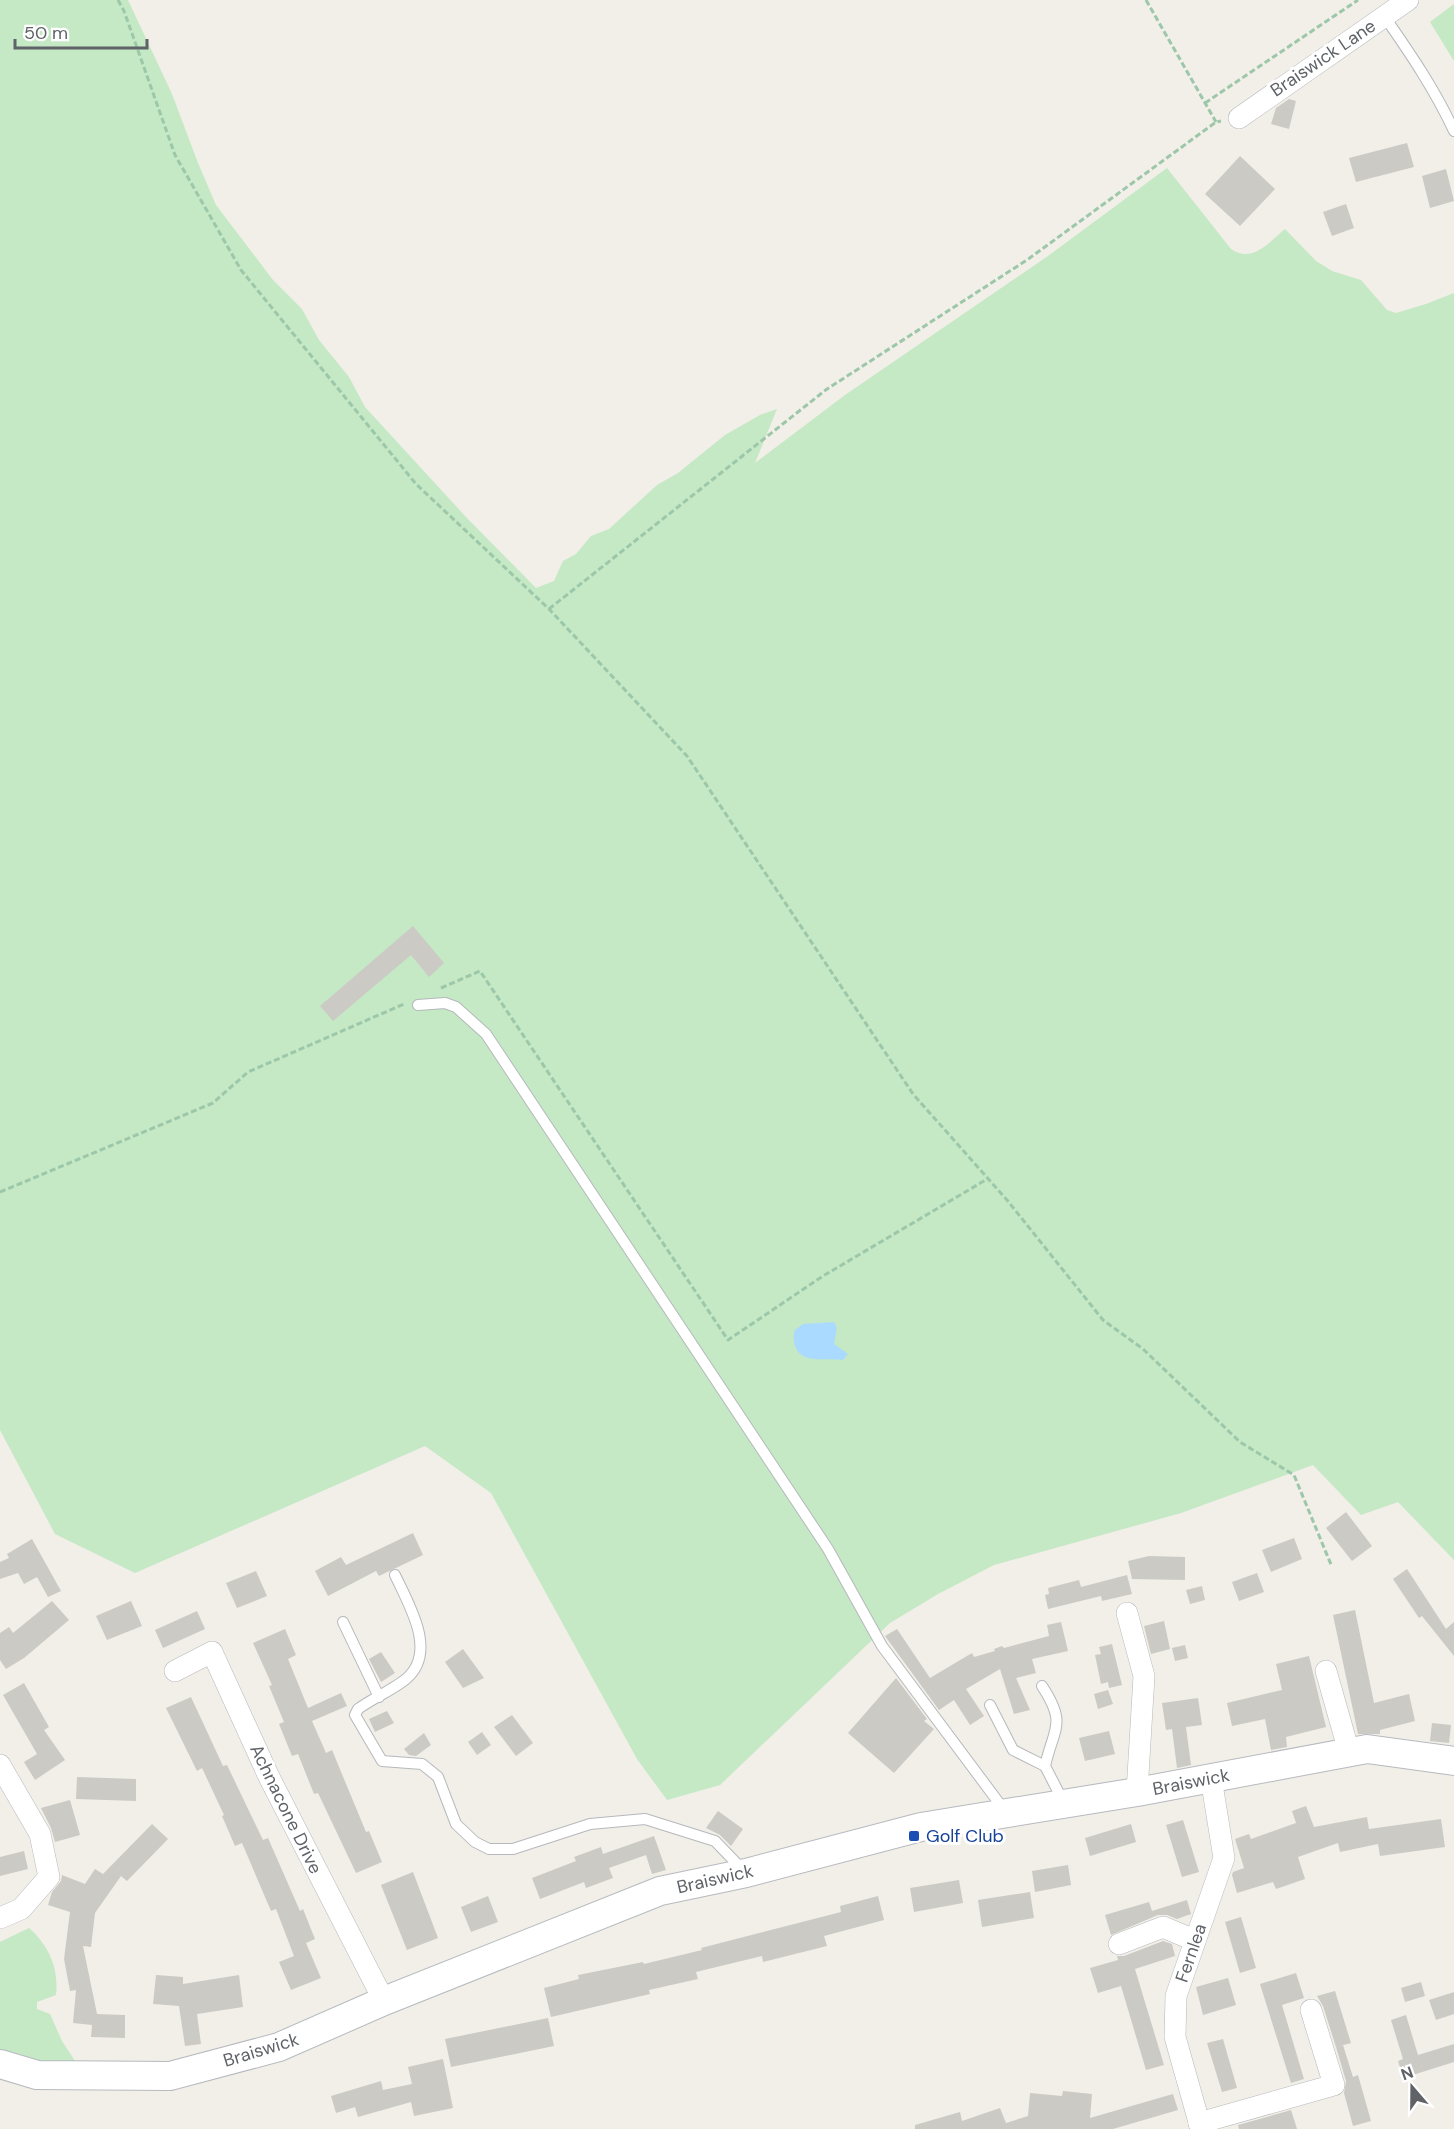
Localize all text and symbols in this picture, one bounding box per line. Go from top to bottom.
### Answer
scale bar [15,12,147,50]
street label: Braiswick Lane [1266,14,1380,102]
text: 50 m [24,21,68,45]
street label: Achnacone Drive [244,1740,328,1878]
street label: Braiswick [1151,1763,1231,1801]
place label: Golf Club [926,1824,1004,1848]
marker: Golf Club [907,1829,921,1843]
street label: Braiswick [674,1859,756,1899]
street label: Fernlea [1170,1920,1212,1986]
street label: Braiswick [220,2027,302,2073]
north arrow [1382,2057,1442,2117]
text: N [1398,2062,1416,2085]

